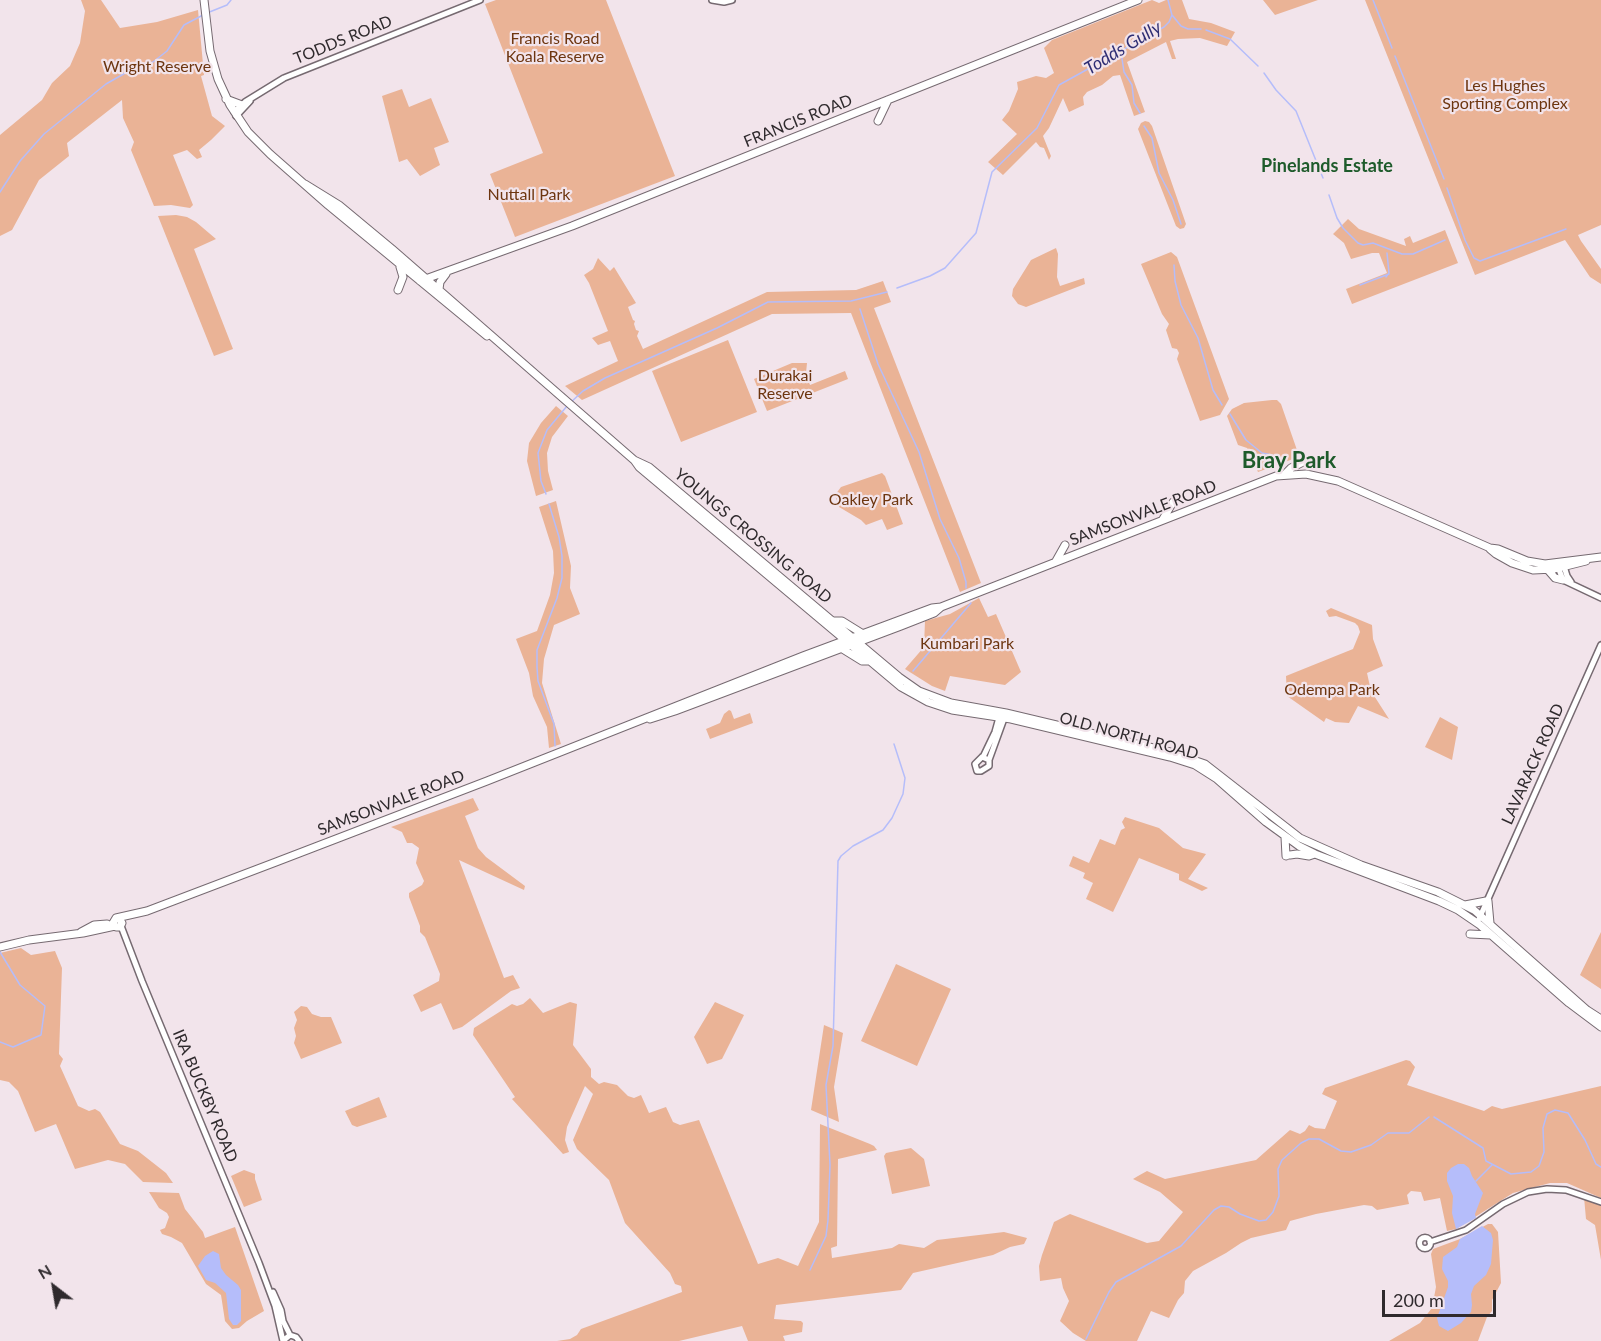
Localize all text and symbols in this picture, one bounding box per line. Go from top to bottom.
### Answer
street label: TODDS ROAD [291,12,395,68]
water label: Todds Gully [1081,17,1165,79]
park label: Francis Road Koala Reserve [506,29,604,67]
park label: Wright Reserve [103,57,211,77]
park label: Les Hughes Sporting Complex [1442,76,1568,114]
street label: FRANCIS ROAD [741,90,855,152]
district label: Pinelands Estate [1261,155,1393,177]
park label: Nuttall Park [488,185,570,205]
park label: Durakai Reserve [757,366,813,404]
district label: Bray Park [1242,448,1336,474]
street label: YOUNGS CROSSING ROAD [670,465,836,607]
street label: SAMSONVALE ROAD [1067,476,1219,550]
park label: Oakley Park [829,490,913,510]
park label: Kumbari Park [920,634,1014,654]
park label: Odempa Park [1284,680,1380,700]
street label: LAVARACK ROAD [1498,701,1568,827]
street label: OLD NORTH ROAD [1057,708,1201,764]
street label: SAMSONVALE ROAD [315,766,467,840]
street label: IRA BUCKBY ROAD [168,1027,242,1165]
north arrow [24,1257,84,1317]
text: N [34,1260,55,1282]
scale bar [1385,1278,1499,1316]
text: 200 m [1393,1289,1444,1311]

